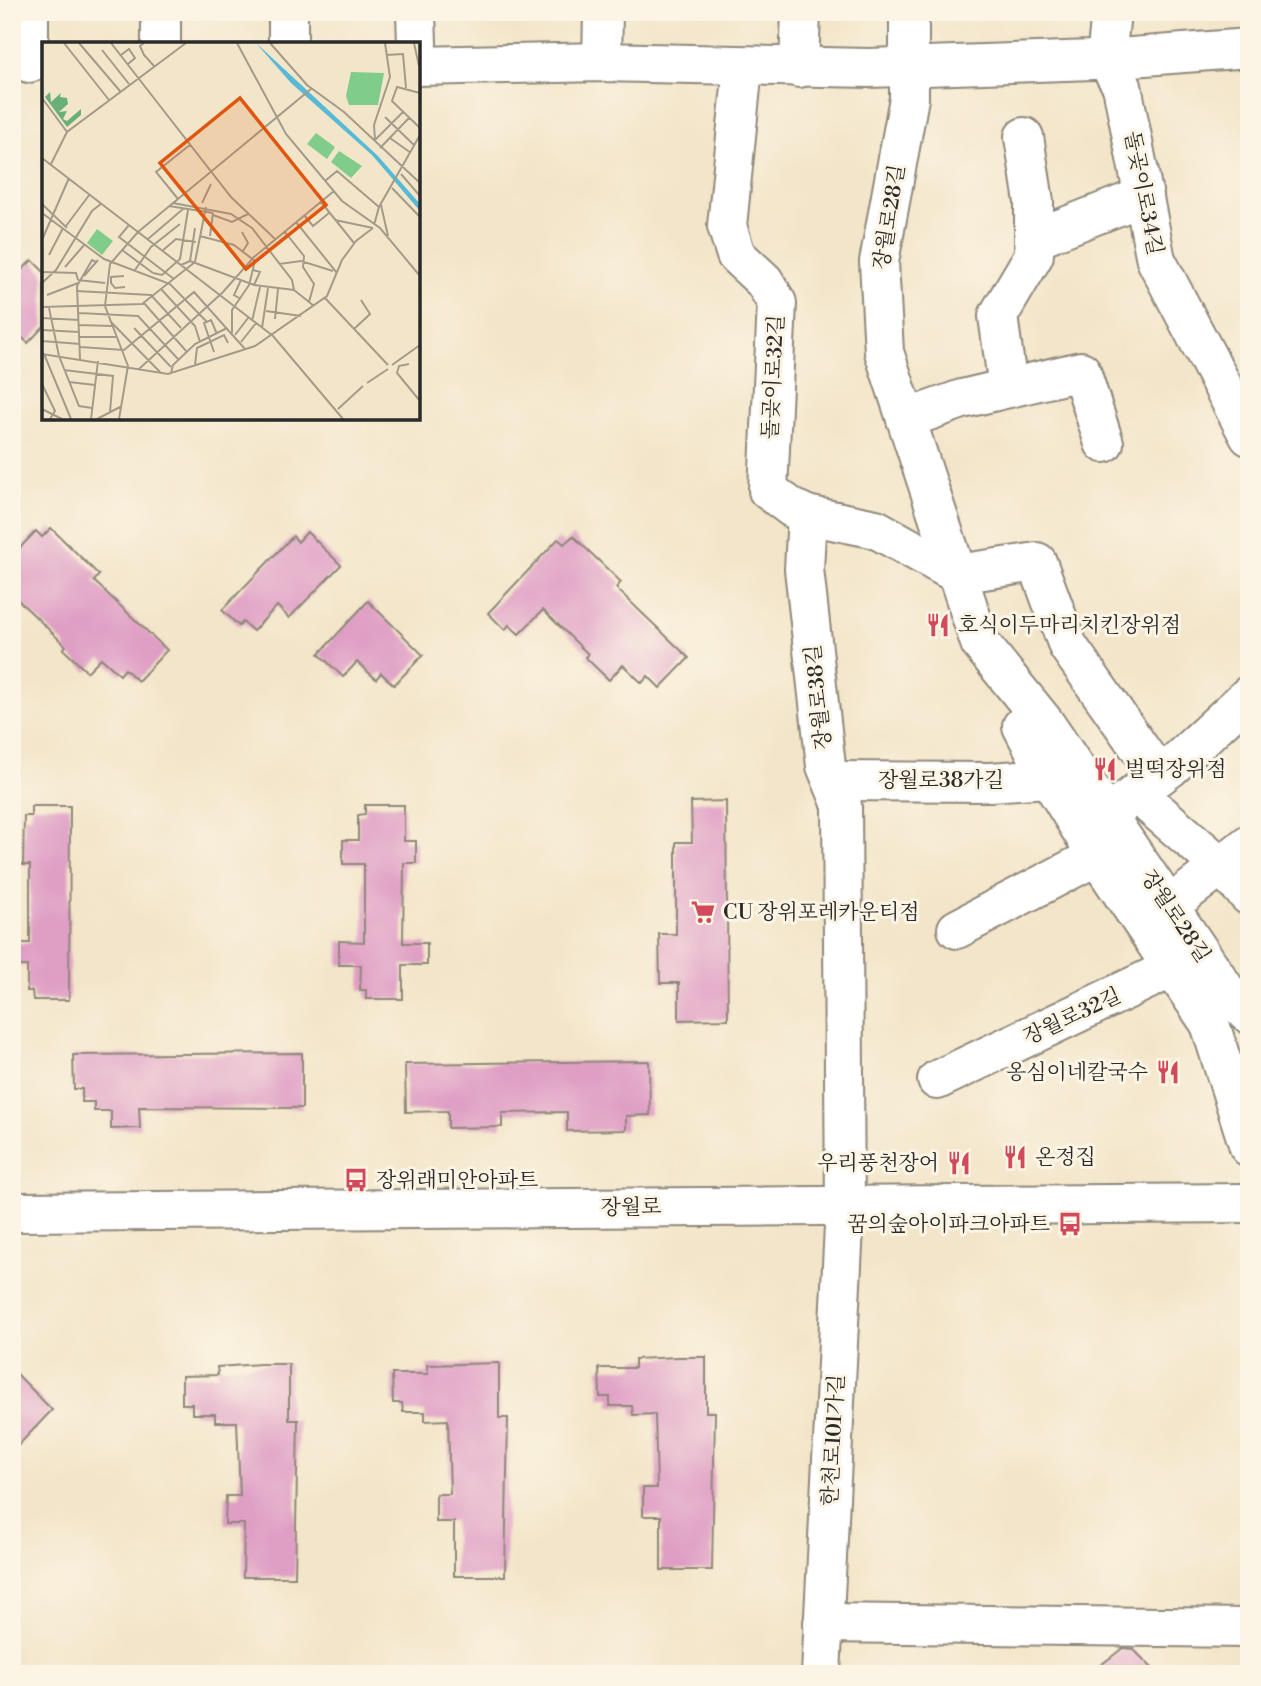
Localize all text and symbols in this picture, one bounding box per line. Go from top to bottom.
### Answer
inset map [42,42,420,420]
street label: 돌곶이로34길 [1118,129,1168,257]
street label: 장월로28길 [869,163,911,272]
street label: 돌곶이로32길 [758,314,790,440]
restaurant icon: 호식이두마리치킨장위점 [924,611,952,639]
place label: 호식이두마리치킨장위점 [958,613,1181,639]
street label: 장월로38길 [801,643,837,751]
restaurant icon: 벌떡장위점 [1091,755,1119,783]
place label: 벌떡장위점 [1125,757,1226,783]
street label: 장월로38가길 [878,768,1004,794]
street label: 장월로28길 [1135,865,1216,968]
supermarket icon: CU 장위포레카운티점 [689,898,717,926]
place label: CU 장위포레카운티점 [723,900,920,926]
street label: 장월로32길 [1019,983,1125,1051]
restaurant icon: 옹심이네칼국수 [1154,1058,1182,1086]
place label: 옹심이네칼국수 [1006,1060,1148,1086]
restaurant icon: 온정집 [1001,1143,1029,1171]
place label: 온정집 [1035,1145,1096,1171]
restaurant icon: 우리풍천장어 [945,1149,973,1177]
place label: 우리풍천장어 [817,1151,939,1177]
bus stop icon: 장위래미안아파트 [342,1166,370,1194]
place label: 장위래미안아파트 [376,1168,538,1194]
street label: 장월로 [600,1194,662,1222]
bus stop icon: 꿈의숲아이파크아파트 [1056,1210,1084,1238]
place label: 꿈의숲아이파크아파트 [847,1212,1050,1238]
street label: 한천로101가길 [818,1373,850,1507]

